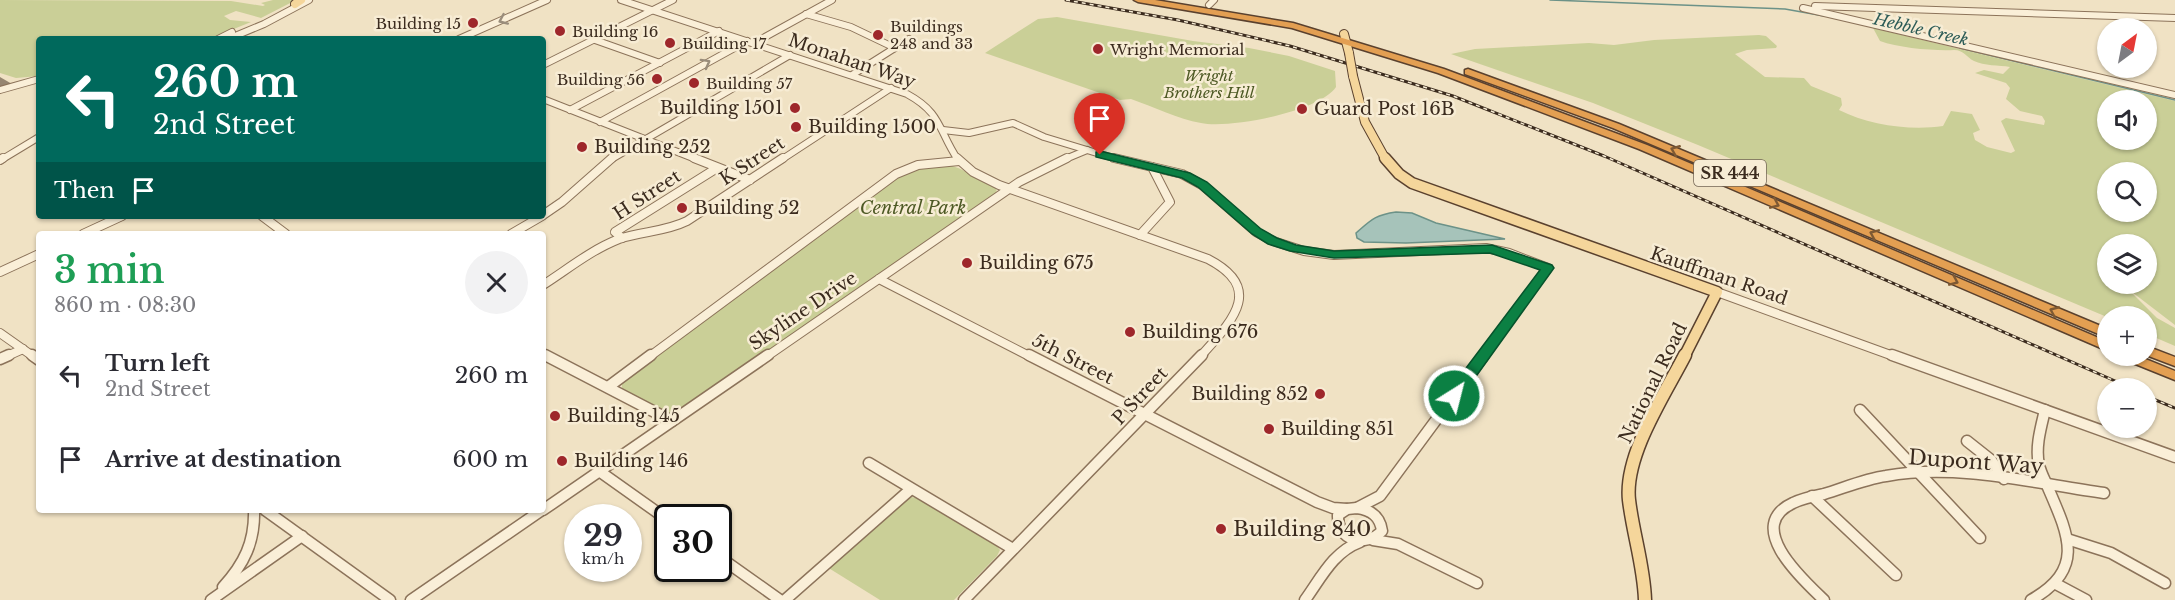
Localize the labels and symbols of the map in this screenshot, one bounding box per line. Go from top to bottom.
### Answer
water label: Hebble Creek [1871,8,1970,50]
one-way arrow [498,12,509,24]
place label: Building 15 [376,14,461,33]
marker: Building 15 [466,16,480,30]
place label: Buildings 248 and 33 [890,17,973,53]
north arrow [2097,18,2157,78]
place label: Building 16 [572,22,659,41]
marker: Building 16 [553,24,567,38]
marker: Buildings 248 and 33 [871,28,885,42]
street label: Monahan Way [785,29,919,93]
place label: Building 17 [682,34,767,53]
marker: Building 17 [663,36,677,50]
place label: Wright Memorial [1109,40,1244,59]
marker: Wright Memorial [1091,42,1105,56]
one-way arrow [700,59,711,70]
park label: Wright Brothers Hill [1163,66,1255,102]
place label: Building 56 [557,70,645,89]
marker: Building 56 [650,72,664,86]
place label: Building 57 [706,74,793,93]
marker: Building 57 [687,76,701,90]
pin [1074,93,1125,155]
place label: Building 1501 [660,97,783,119]
place label: Guard Post 16B [1314,98,1455,120]
marker: Building 1501 [788,101,802,115]
marker: Guard Post 16B [1295,102,1309,116]
place label: Building 1500 [808,116,936,138]
marker: Building 1500 [789,120,803,134]
street label: K Street [715,132,789,190]
place label: Building 252 [594,136,711,158]
marker: Building 252 [575,140,589,154]
one-way arrow [1671,145,1682,157]
road number: SR 444 [1694,160,1766,186]
street label: H Street [609,165,685,225]
place label: Building 52 [694,197,800,219]
park label: Central Park [860,197,966,219]
one-way arrow [1768,197,1779,209]
marker: Building 52 [675,201,689,215]
one-way arrow [1870,229,1881,241]
street label: Kauffman Road [1647,242,1791,310]
place label: Building 675 [979,252,1094,274]
marker: Building 675 [960,256,974,270]
street label: Skyline Drive [745,267,861,355]
one-way arrow [1947,274,1958,286]
one-way arrow [2049,306,2060,318]
street label: National Road [1614,319,1692,447]
place label: Building 676 [1142,321,1258,343]
marker: Building 676 [1123,325,1137,339]
street label: 5th Street [1028,329,1118,389]
street label: P Street [1108,362,1172,430]
position arrow [1422,364,1486,428]
place label: Building 852 [1192,383,1308,405]
marker: Building 852 [1313,387,1327,401]
place label: Building 145 [567,405,680,427]
marker: Building 145 [548,409,562,423]
place label: Building 851 [1281,418,1394,440]
marker: Building 851 [1262,422,1276,436]
street label: Dupont Way [1907,444,2045,480]
place label: Building 146 [574,450,688,472]
marker: Building 146 [555,454,569,468]
speed limit sign: 30 [654,504,732,582]
place label: Building 840 [1233,516,1371,542]
marker: Building 840 [1214,522,1228,536]

